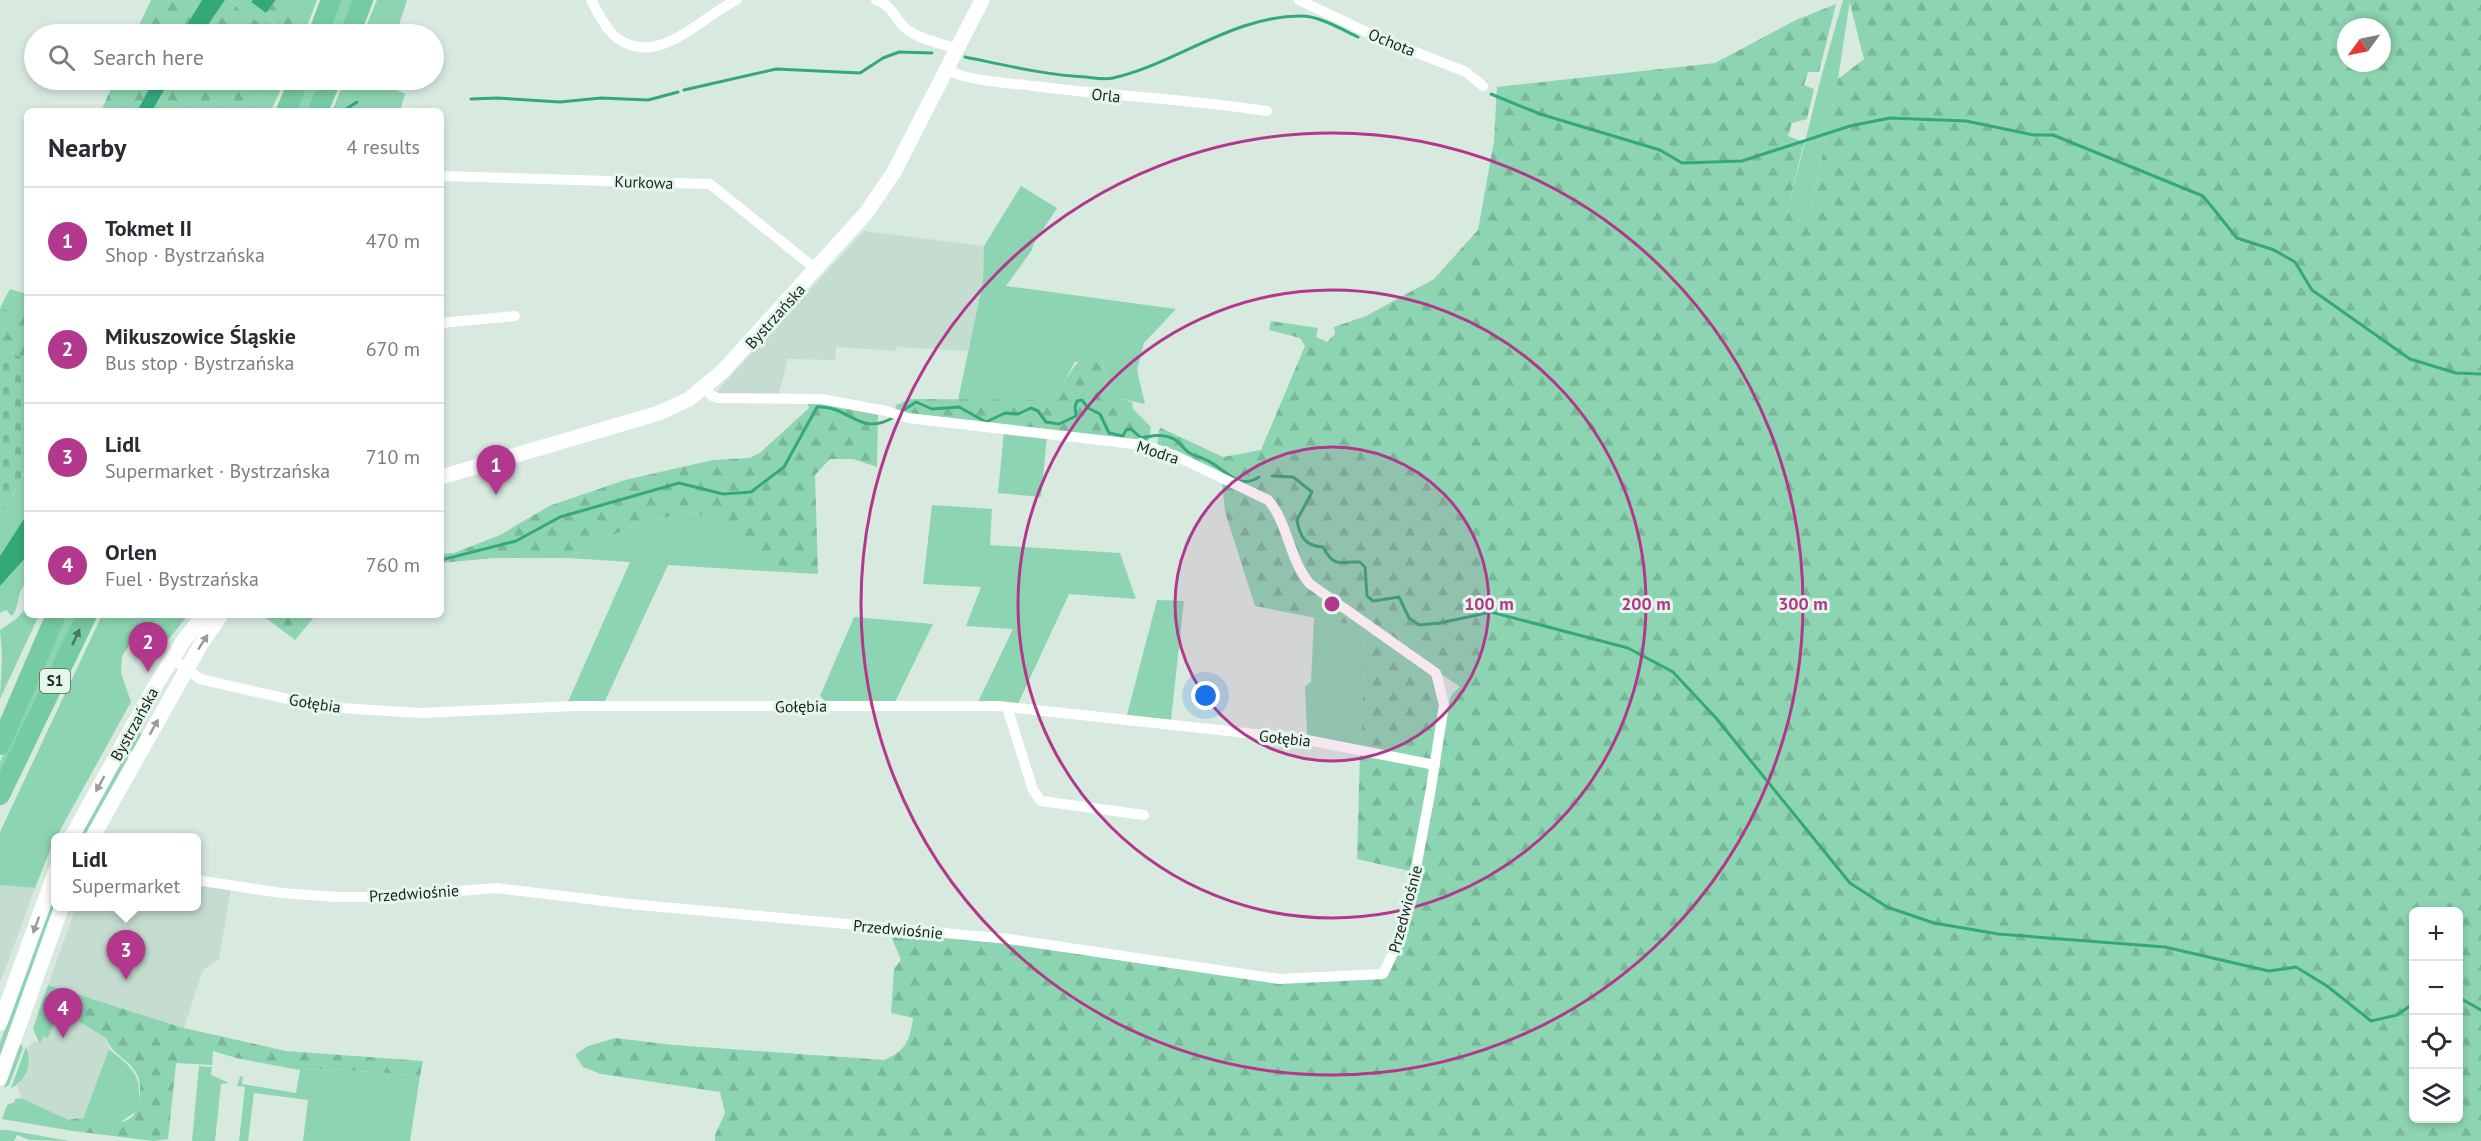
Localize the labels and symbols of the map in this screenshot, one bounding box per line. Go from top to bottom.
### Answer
north arrow [2337,18,2391,72]
street label: Ochota [1366,24,1418,60]
street label: Orla [1091,84,1121,106]
street label: Kurkowa [614,171,674,193]
street label: Bystrzańska [741,279,809,353]
street label: Modra [1134,436,1182,468]
pin: 1 [476,446,516,495]
text: 100 m [1464,592,1514,615]
text: 200 m [1621,592,1671,615]
text: 300 m [1778,592,1828,615]
centre of rings [1322,594,1342,614]
pin: 2 [128,622,168,672]
one-way arrow [72,629,81,646]
one-way arrow [197,634,208,650]
road number: S1 [40,669,70,693]
your location [1191,681,1220,710]
street label: Bystrzańska [106,684,162,764]
street label: Gołębia [288,689,342,717]
street label: Gołębia [775,696,827,716]
one-way arrow [149,719,159,736]
street label: Gołębia [1258,725,1312,751]
one-way arrow [95,776,105,793]
street label: Przedwiośnie [1384,863,1426,955]
street label: Przedwiośnie [368,880,460,906]
street label: Przedwiośnie [852,915,944,943]
one-way arrow [30,916,40,934]
pin: 3 [106,930,146,980]
pin: 4 [44,988,82,1038]

